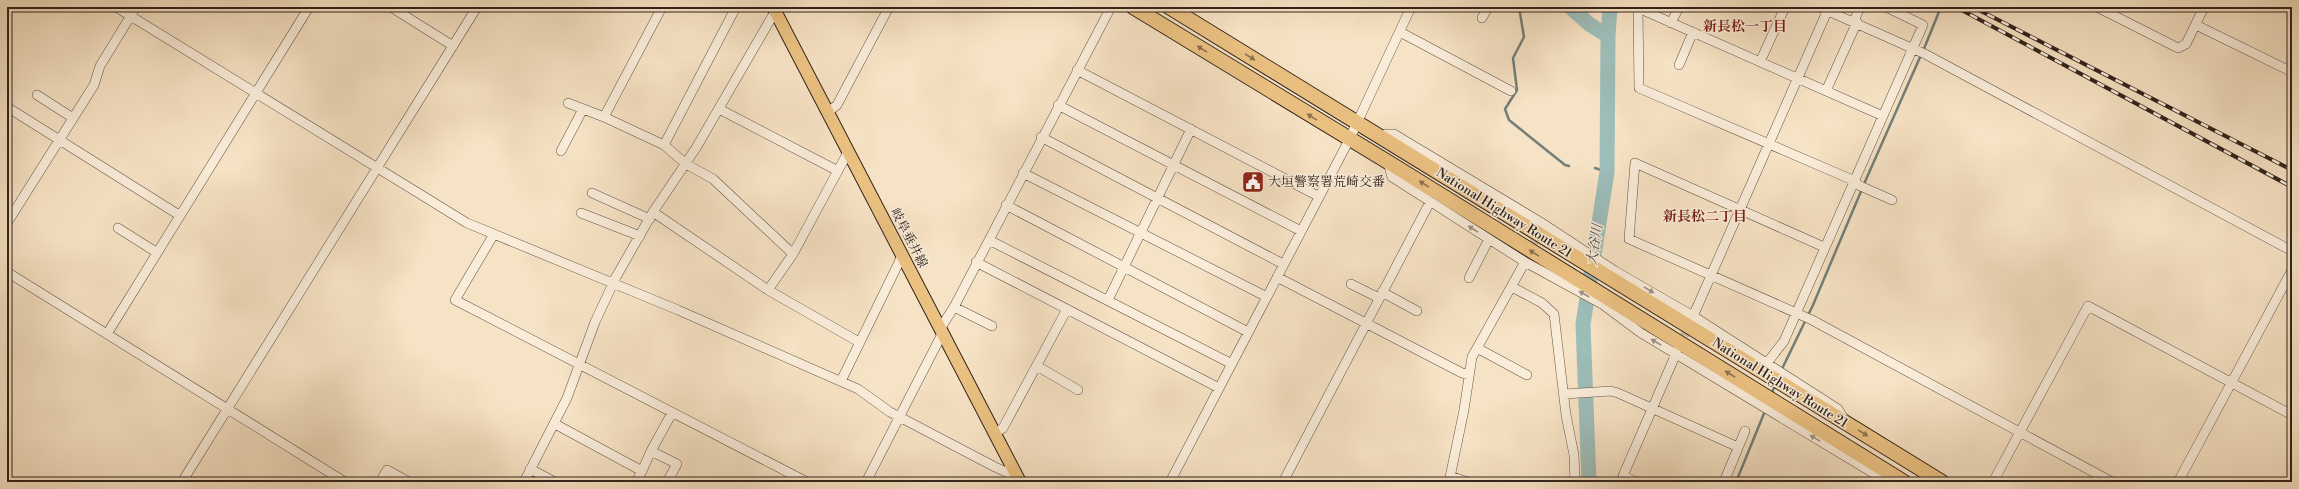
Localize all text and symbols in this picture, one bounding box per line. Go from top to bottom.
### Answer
district label: 新長松一丁目 [1703,18,1787,36]
one-way arrow [1196,46,1208,53]
one-way arrow [1245,53,1255,61]
one-way arrow [1306,114,1318,121]
street label: National Highway Route 21 [1433,165,1575,262]
public building icon: 大垣警察署荒崎交番 [1240,169,1266,195]
place label: 大垣警察署荒崎交番 [1268,174,1385,190]
one-way arrow [1419,180,1429,188]
street label: 岐阜垂井線 [887,205,931,271]
district label: 新長松二丁目 [1663,208,1747,226]
water label: 大谷川 [1583,221,1607,267]
one-way arrow [1467,225,1479,232]
one-way arrow [1528,249,1540,256]
one-way arrow [1644,286,1654,294]
one-way arrow [1579,291,1590,298]
street label: National Highway Route 21 [1709,335,1851,432]
one-way arrow [1650,338,1662,345]
one-way arrow [1725,370,1735,378]
one-way arrow [1857,430,1869,437]
one-way arrow [1809,434,1821,441]

